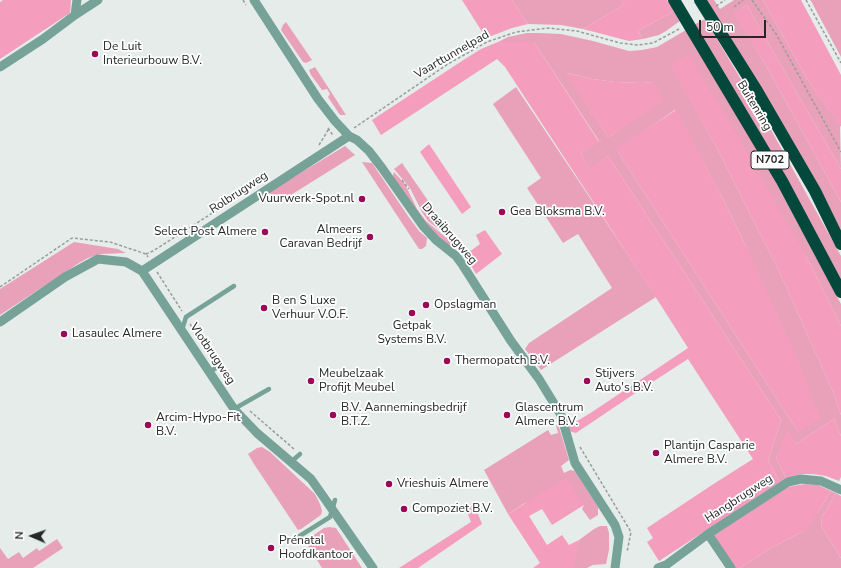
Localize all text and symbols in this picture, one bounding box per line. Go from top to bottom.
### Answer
scale bar [701,12,768,38]
text: 50 m [706,19,734,35]
street label: Vaarttunnelpad [412,28,492,82]
place label: De Luit Interieurbouw B.V. [103,40,202,68]
marker: De Luit Interieurbouw B.V. [90,49,100,59]
street label: Buitenring [733,78,775,134]
road number: N702 [751,151,789,169]
street label: Rolbrugweg [207,169,271,217]
place label: Vuurwerk-Spot.nl [259,192,354,206]
marker: Vuurwerk-Spot.nl [357,194,367,204]
street label: Draaibrugweg [418,200,480,268]
place label: Gea Bloksma B.V. [510,205,605,219]
marker: Gea Bloksma B.V. [497,207,507,217]
place label: Almeers Caravan Bedrijf [280,223,362,251]
place label: Select Post Almere [154,225,257,239]
marker: Select Post Almere [260,227,270,237]
marker: Almeers Caravan Bedrijf [365,232,375,242]
place label: B en S Luxe Verhuur V.O.F. [272,294,348,322]
place label: Opslagman [434,298,496,312]
marker: Opslagman [421,300,431,310]
marker: B en S Luxe Verhuur V.O.F. [259,303,269,313]
marker: Getpak Systems B.V. [407,308,417,318]
place label: Getpak Systems B.V. [377,319,447,347]
street label: Vlotbrugweg [186,321,238,387]
place label: Lasaulec Almere [72,327,162,341]
marker: Lasaulec Almere [59,329,69,339]
place label: Thermopatch B.V. [455,354,550,368]
marker: Thermopatch B.V. [442,356,452,366]
place label: Meubelzaak Profijt Meubel [319,367,394,395]
place label: Stijvers Auto's B.V. [595,367,653,395]
marker: Meubelzaak Profijt Meubel [306,376,316,386]
marker: Stijvers Auto's B.V. [582,376,592,386]
place label: B.V. Aannemingsbedrijf B.T.Z. [341,401,467,429]
place label: Glascentrum Almere B.V. [515,401,584,429]
marker: B.V. Aannemingsbedrijf B.T.Z. [328,410,338,420]
marker: Glascentrum Almere B.V. [502,410,512,420]
place label: Arcim-Hypo-Fit B.V. [156,411,240,439]
marker: Arcim-Hypo-Fit B.V. [143,420,153,430]
place label: Plantijn Casparie Almere B.V. [664,439,755,467]
marker: Plantijn Casparie Almere B.V. [651,448,661,458]
street label: Hangbrugweg [702,472,776,526]
place label: Vrieshuis Almere [397,477,489,491]
marker: Vrieshuis Almere [384,479,394,489]
place label: Compoziet B.V. [412,502,493,516]
marker: Compoziet B.V. [399,504,409,514]
north arrow [12,516,52,556]
text: N [12,531,27,540]
place label: Prénatal Hoofdkantoor [279,534,353,562]
marker: Prénatal Hoofdkantoor [266,543,276,553]

